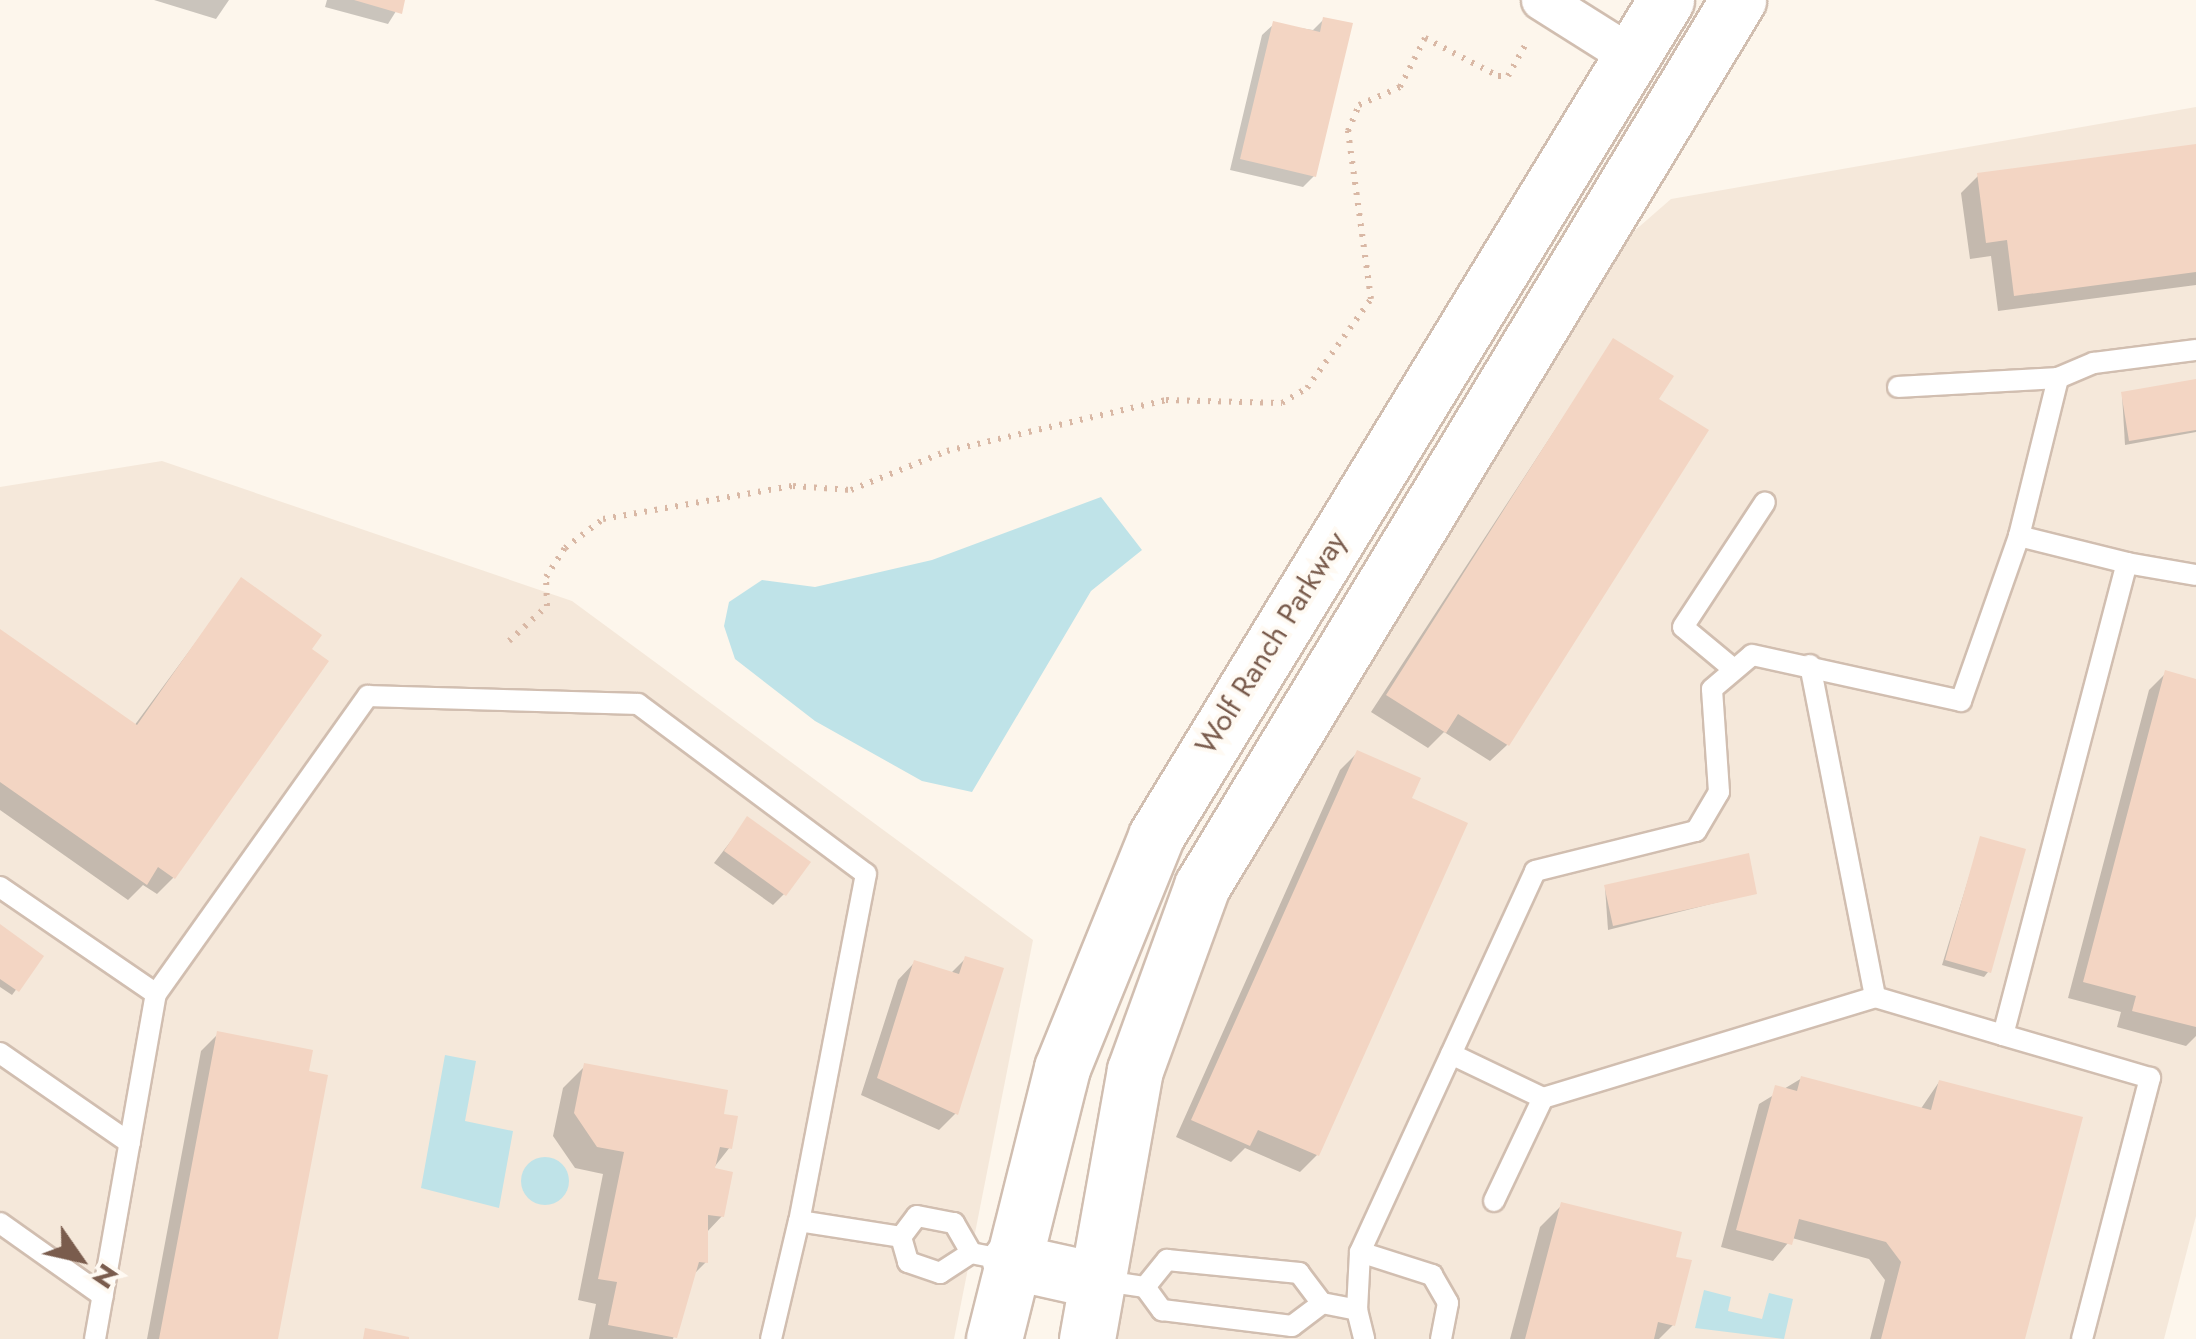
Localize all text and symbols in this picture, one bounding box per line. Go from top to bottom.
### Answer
street label: Wolf Ranch Parkway [1188,525,1354,761]
north arrow [30,1209,130,1309]
text: N [82,1255,129,1297]

